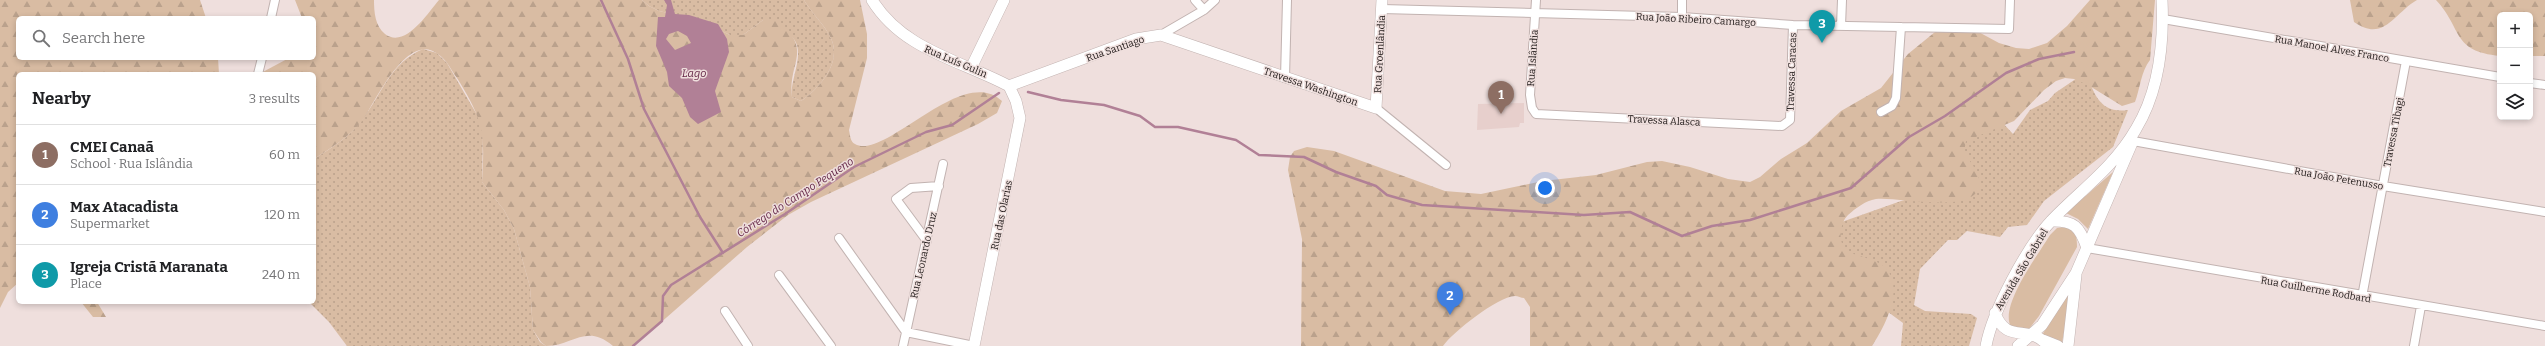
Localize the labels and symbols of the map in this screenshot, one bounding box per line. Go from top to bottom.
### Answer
pin: 3 [1809,10,1835,43]
street label: Rua João Ribeiro Camargo [1636,11,1756,29]
street label: Rua Groenlândia [1371,14,1388,93]
street label: Rua Islândia [1524,29,1541,87]
street label: Travessa Caracas [1785,32,1799,112]
street label: Rua Santiago [1085,33,1146,65]
street label: Rua Manoel Alves Franco [2274,33,2390,65]
street label: Rua Luís Gulin [922,42,990,81]
street label: Travessa Washington [1262,65,1360,109]
water label: Lago [682,67,706,80]
pin: 1 [1488,81,1514,114]
street label: Travessa Tibagi [2381,96,2407,168]
street label: Travessa Alasca [1627,113,1701,129]
water label: Córrego do Campo Pequeno [734,155,856,240]
street label: Rua João Petenusso [2293,165,2385,193]
your location [1535,178,1555,198]
street label: Rua das Olarias [989,179,1015,251]
street label: Rua Leonardo Druz [908,211,940,300]
street label: Avenida São Gabriel [1993,227,2051,312]
street label: Rua Guilherme Rodbard [2260,274,2372,306]
pin: 2 [1437,282,1463,315]

